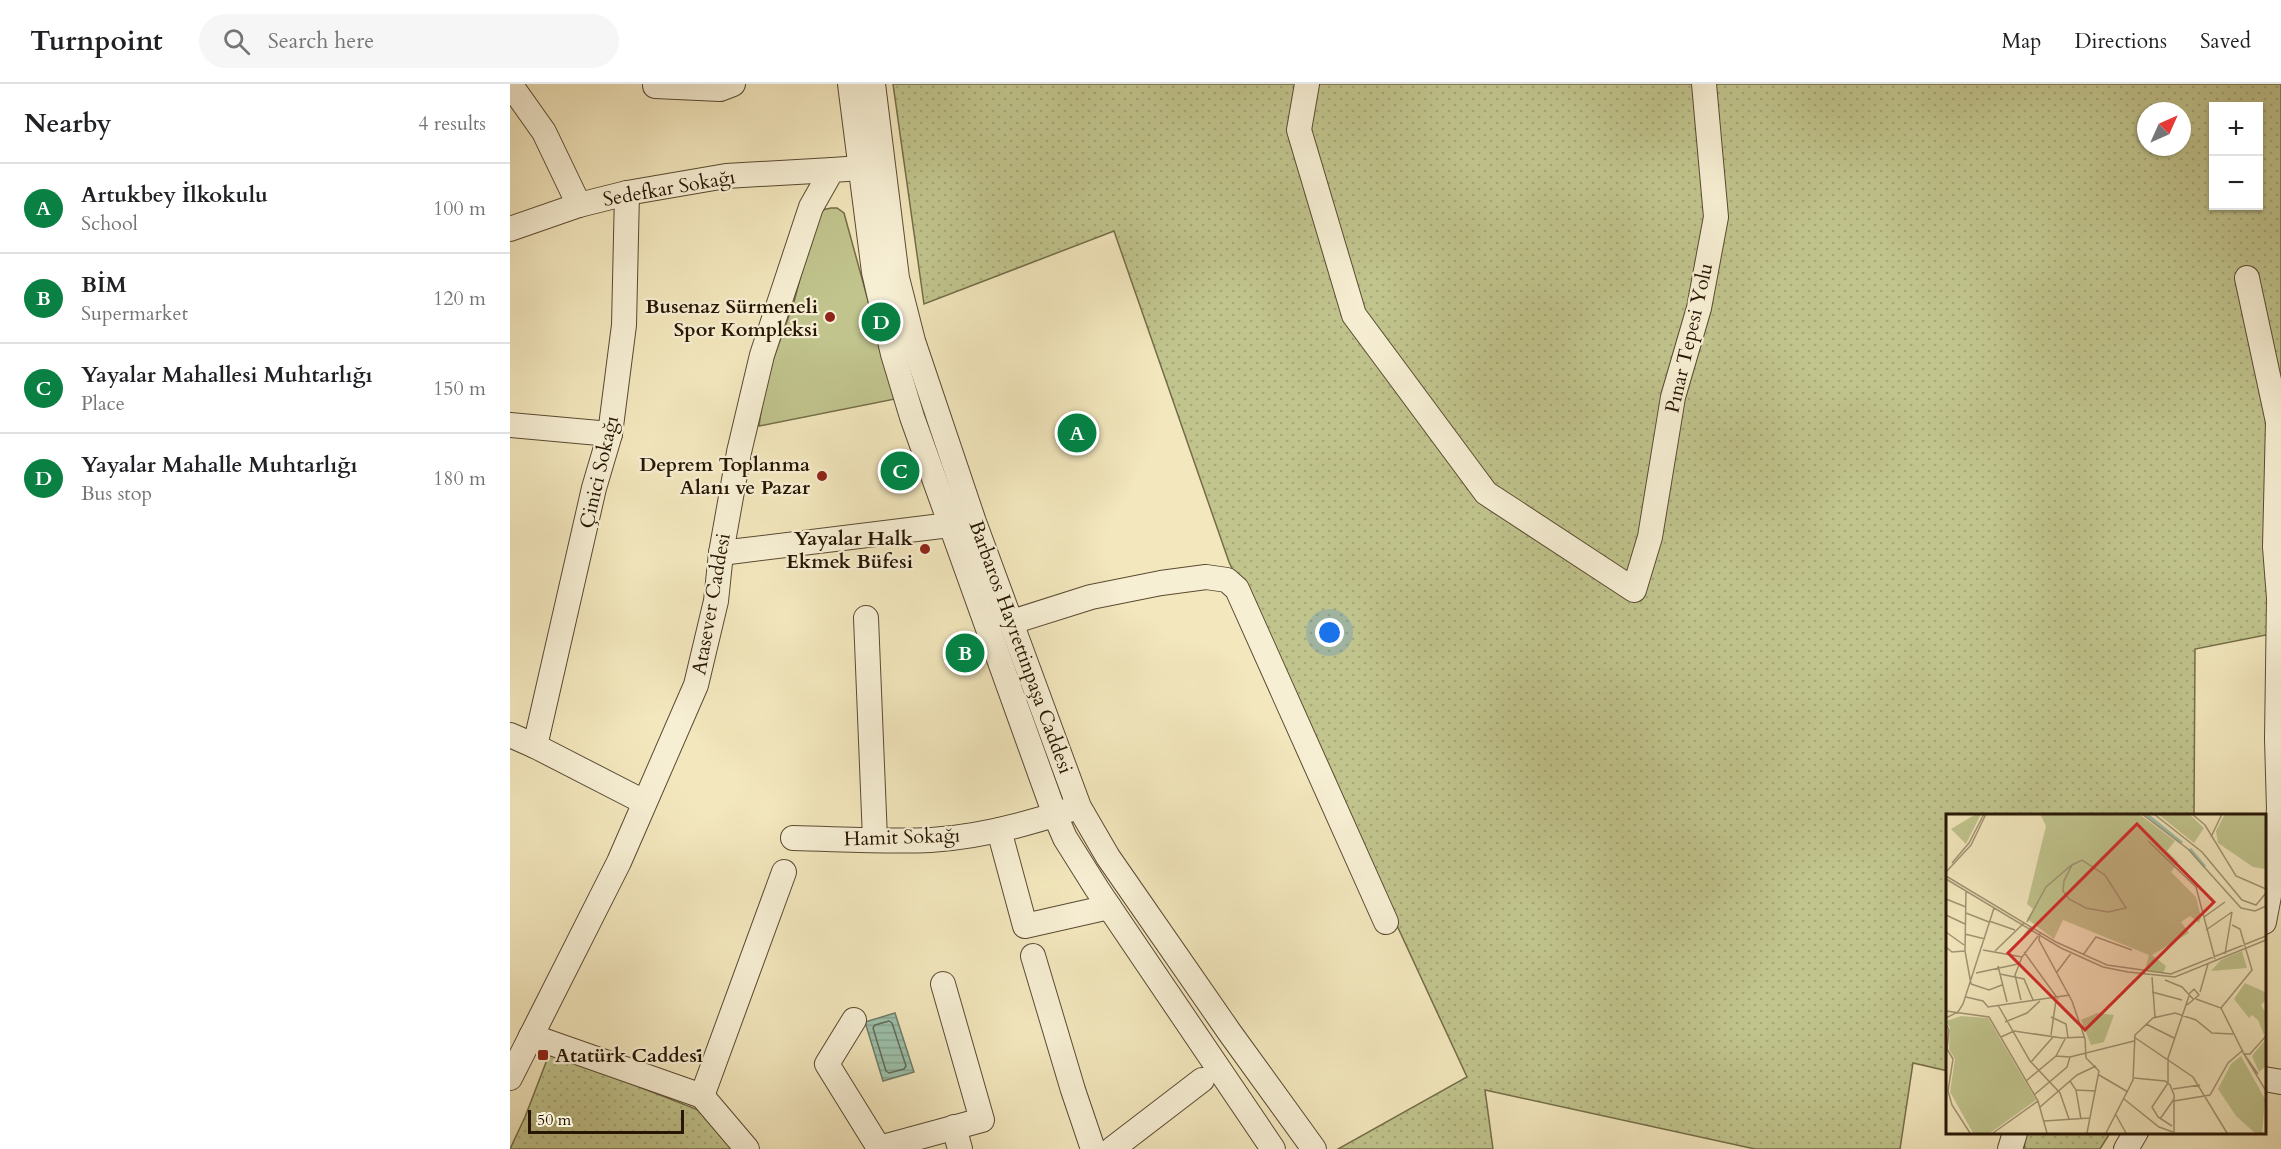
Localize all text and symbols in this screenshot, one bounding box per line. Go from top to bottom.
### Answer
search box [199,14,619,68]
text: Turnpoint [30,22,163,60]
icon: search [220,25,253,58]
text: Search here [268,26,374,56]
text: Map [2001,27,2041,56]
text: Directions [2074,27,2167,56]
text: Saved [2200,27,2251,56]
north arrow [2137,102,2191,156]
map controls [2209,102,2263,210]
button: + [2209,102,2263,156]
text: Nearby [24,106,112,141]
text: 4 results [418,110,486,137]
button: − [2209,156,2263,210]
street label: Sedefkar Sokağı [601,163,738,213]
text: Artukbey İlkokulu [81,180,268,210]
text: A [36,195,51,222]
text: 100 m [433,195,486,222]
text: School [81,210,138,237]
street label: Pınar Tepesi Yolu [1659,260,1719,416]
text: BİM [81,270,127,300]
text: B [36,285,51,312]
text: 120 m [433,285,486,312]
place label: Busenaz Sürmeneli Spor Kompleksi [645,293,818,343]
text: Supermarket [81,300,188,327]
pin: D [862,300,901,344]
marker: Busenaz Sürmeneli Spor Kompleksi [823,310,837,324]
text: Yayalar Mahallesi Muhtarlığı [81,360,373,390]
text: C [36,375,51,402]
text: 150 m [433,375,486,402]
text: Place [81,390,125,417]
pin: A [1058,410,1096,456]
street label: Çinici Sokağı [573,413,625,531]
pin: C [880,448,920,494]
text: Yayalar Mahalle Muhtarlığı [81,450,357,480]
place label: Deprem Toplanma Alanı ve Pazar [639,451,811,501]
text: D [35,465,52,492]
text: 180 m [433,465,486,492]
marker: Deprem Toplanma Alanı ve Pazar [815,469,829,483]
text: Bus stop [81,480,152,507]
street label: Barbaros Hayrettinpaşa Caddesi [964,517,1078,777]
place label: Yayalar Halk Ekmek Büfesi [786,525,914,575]
street label: Atasever Caddesi [685,531,737,677]
marker: Yayalar Halk Ekmek Büfesi [918,542,932,556]
your location [1315,618,1344,647]
pin: B [946,630,984,676]
inset map [1946,814,2266,1134]
street label: Hamit Sokağı [843,821,961,853]
place label: Atatürk Caddesi̇ [555,1042,703,1069]
marker: Atatürk Caddesi̇ [536,1048,550,1062]
scale bar [528,1107,684,1134]
text: 50 m [537,1109,571,1131]

